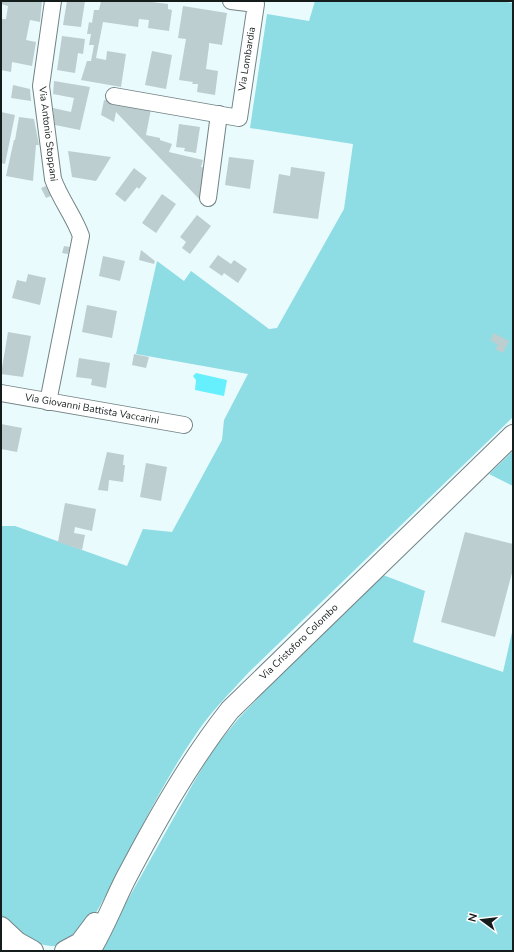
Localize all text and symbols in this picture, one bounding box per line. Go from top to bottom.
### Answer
street label: Via Lombardia [235,26,259,93]
street label: Via Antonio Stoppani [35,85,61,182]
street label: Via Giovanni Battista Vaccarini [23,390,160,428]
street label: Via Cristoforo Colombo [256,600,342,684]
north arrow [462,900,502,940]
text: N [465,912,481,923]

